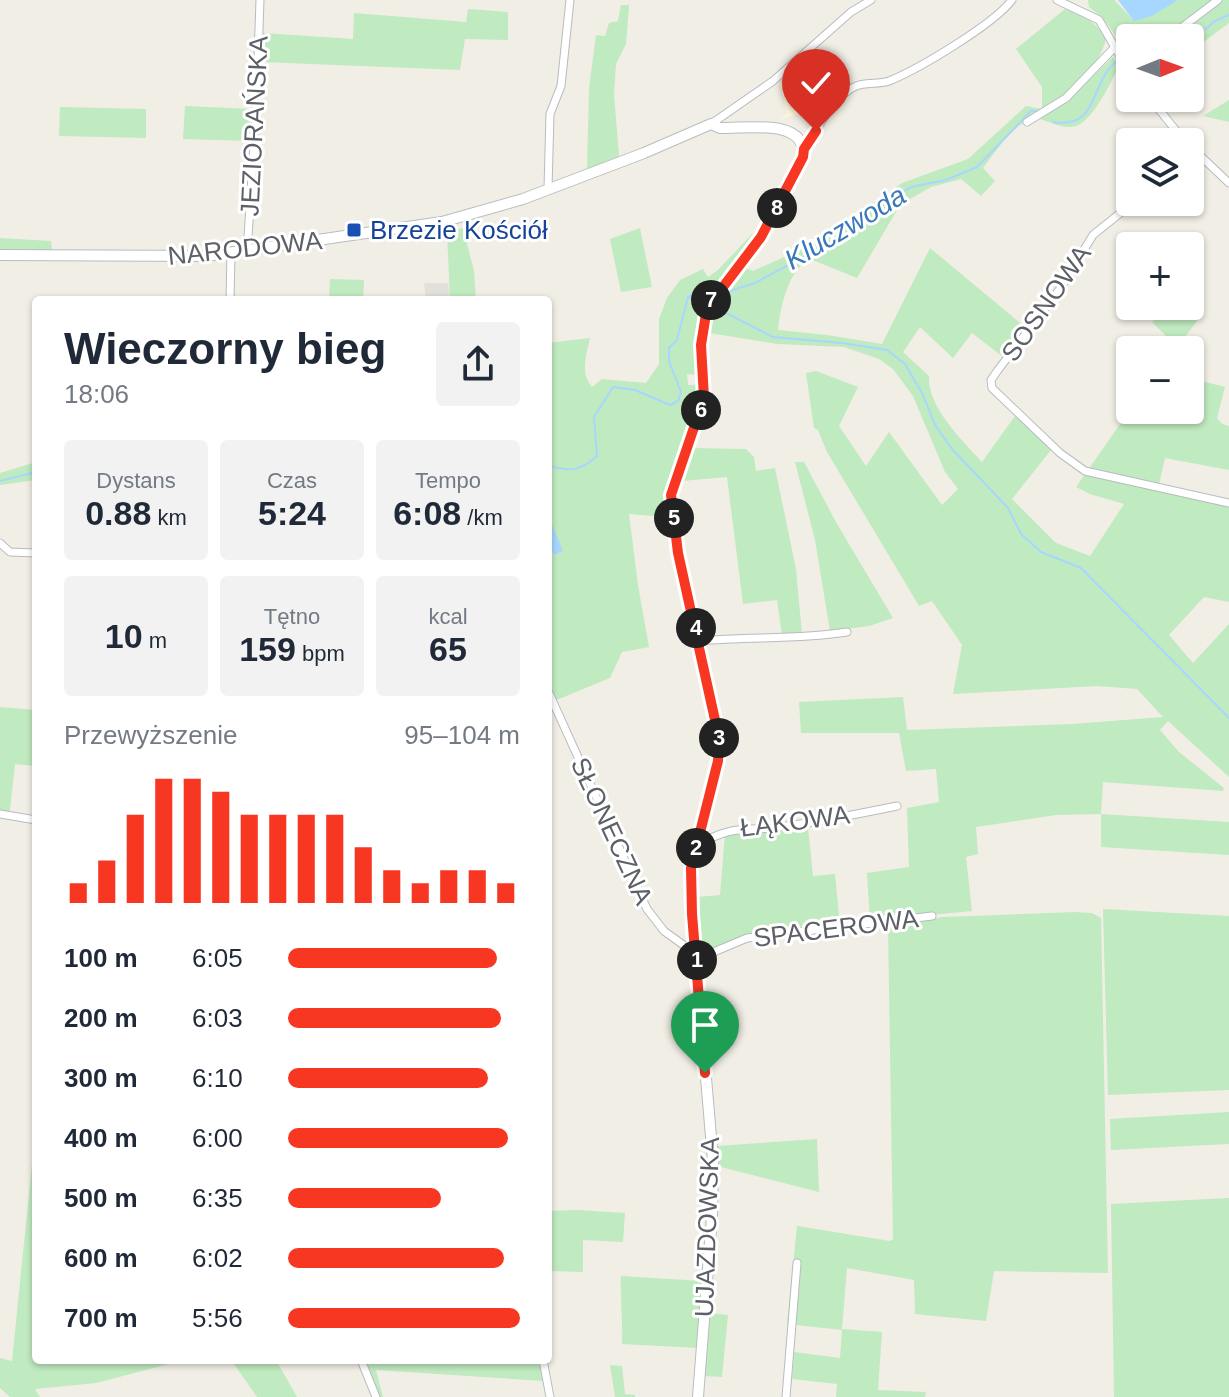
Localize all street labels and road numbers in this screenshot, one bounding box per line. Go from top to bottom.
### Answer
street label: JEZIORAŃSKA [234,34,274,217]
street label: NARODOWA [166,225,324,271]
street label: SOSNOWA [995,239,1097,367]
street label: SŁONECZNA [565,753,659,910]
street label: ŁĄKOWA [738,799,852,843]
street label: SPACEROWA [752,903,921,953]
street label: UJAZDOWSKA [689,1136,725,1318]

